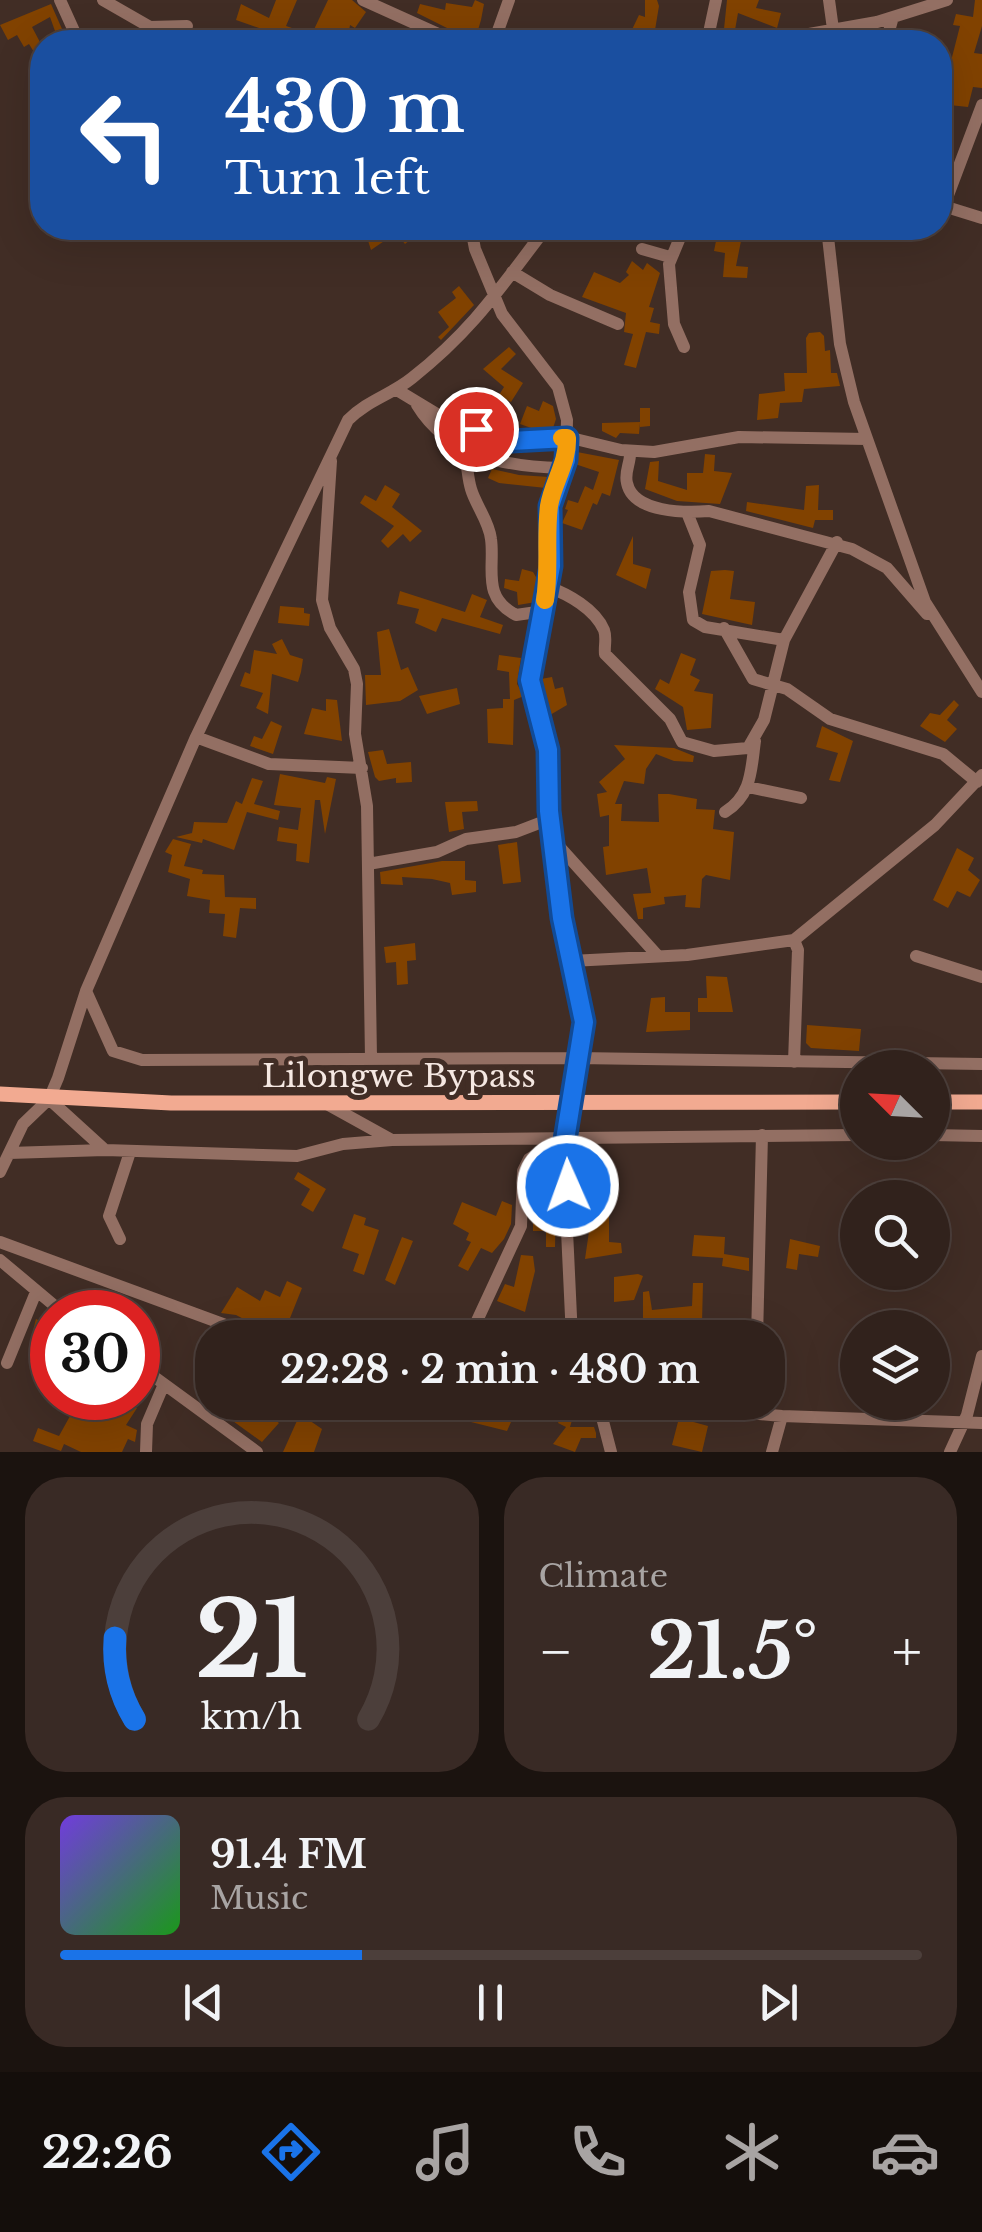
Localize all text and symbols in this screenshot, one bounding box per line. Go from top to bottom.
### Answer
text: 430 m [225,64,465,151]
icon: left [60,70,190,200]
text: Turn left [225,150,430,206]
pin [434,387,519,472]
icon: arrive [449,402,504,457]
north arrow [840,1050,950,1160]
map controls [840,1050,950,1420]
street label: Lilongwe Bypass [262,1056,536,1096]
position arrow [516,1134,620,1238]
button: search [840,1180,950,1290]
speed limit sign: 30 [30,1290,160,1420]
button: layers [840,1310,950,1420]
text: 22:28 · 2 min · 480 m [280,1346,700,1393]
text: Climate [539,1556,668,1596]
text: 21 [195,1576,308,1705]
text: 21.5° [647,1605,818,1698]
text: − [539,1618,573,1686]
text: + [892,1618,922,1686]
text: km/h [201,1694,302,1739]
text: 91.4 FM [210,1831,367,1878]
text: Music [210,1878,308,1918]
icon: previous [176,1975,231,2030]
icon: pause [463,1975,518,2030]
icon: next [751,1975,806,2030]
icon: directions [256,2117,326,2187]
icon: music [410,2117,480,2187]
icon: phone [563,2117,633,2187]
icon: climate [717,2117,787,2187]
icon: car [870,2117,940,2187]
text: 22:26 [42,2124,173,2180]

